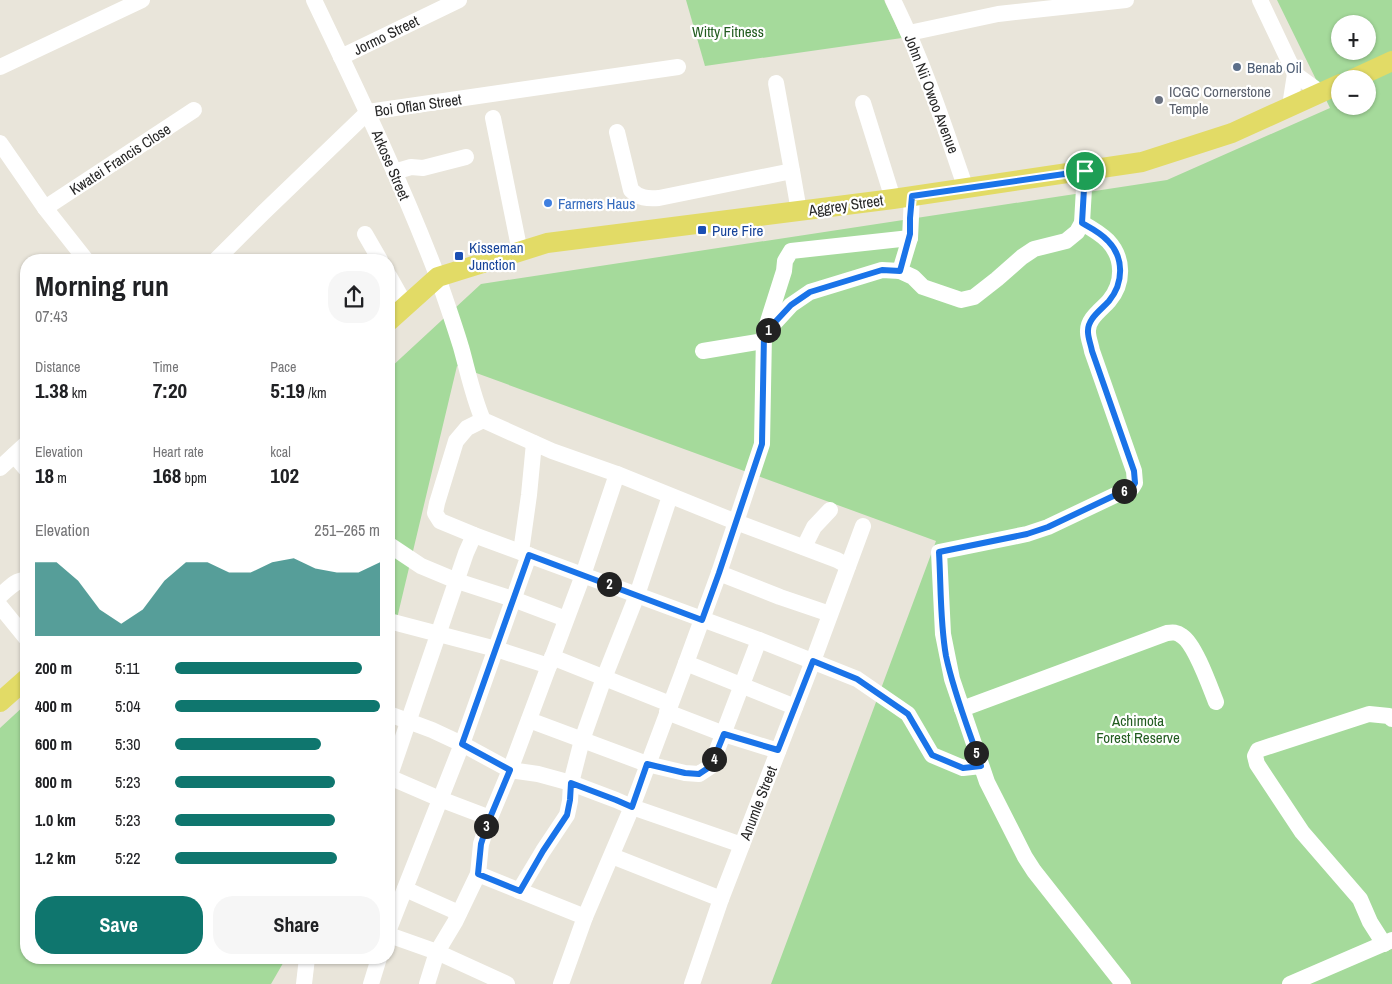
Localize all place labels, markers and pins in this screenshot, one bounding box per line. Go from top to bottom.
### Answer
place label: Benab Oil [1247,57,1302,78]
marker: Benab Oil [1231,61,1243,73]
place label: ICGC Cornerstone Temple [1169,81,1271,119]
marker: ICGC Cornerstone Temple [1153,94,1165,106]
pin [1064,150,1106,192]
place label: Farmers Haus [558,193,635,214]
marker: Farmers Haus [542,197,554,209]
place label: Pure Fire [712,220,763,241]
marker: Pure Fire [696,224,708,236]
place label: Kisseman Junction [469,237,524,275]
marker: Kisseman Junction [453,250,465,262]
pin: 1 [756,318,780,342]
pin: 6 [1112,478,1136,504]
pin: 2 [596,572,622,596]
pin: 5 [964,740,988,766]
pin: 4 [702,746,726,772]
pin: 3 [474,814,498,838]

